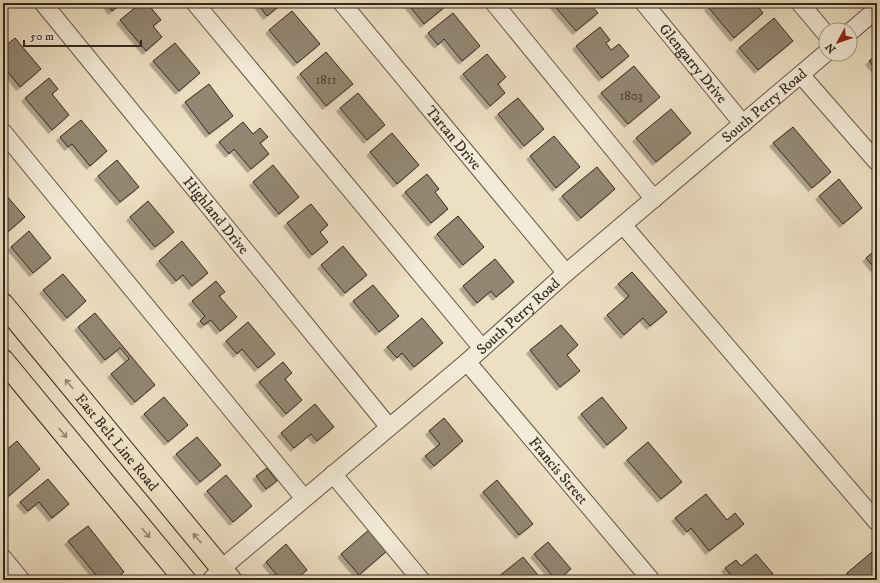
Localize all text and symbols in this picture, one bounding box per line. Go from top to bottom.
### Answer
street label: Glengarry Drive [655,20,731,108]
scale bar [24,22,141,48]
north arrow [818,22,858,62]
text: 50 m [30,29,54,44]
text: N [823,40,839,56]
street label: South Perry Road [718,64,811,147]
house number: 1811 [316,72,337,88]
house number: 1803 [619,88,643,104]
street label: Tartan Drive [421,102,485,174]
street label: Highland Drive [179,173,253,258]
street label: South Perry Road [473,274,564,359]
one-way arrow [65,378,74,389]
street label: East Belt Line Road [71,390,163,495]
one-way arrow [59,427,68,438]
street label: Francis Street [524,433,592,509]
one-way arrow [142,528,151,538]
one-way arrow [193,532,202,543]

